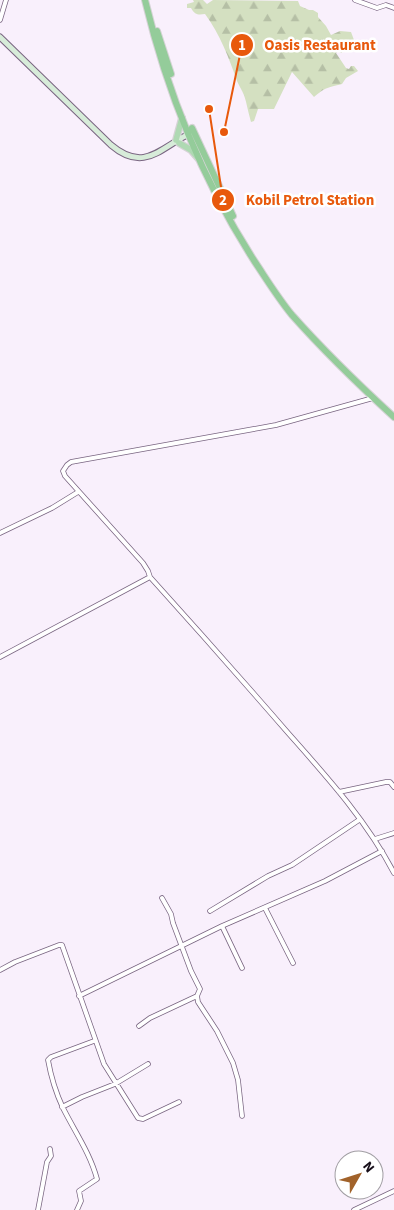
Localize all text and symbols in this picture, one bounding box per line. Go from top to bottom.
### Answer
callout: Oasis Restaurant [229,30,385,60]
text: 1 [238,35,246,56]
text: Oasis Restaurant [264,35,376,56]
callout: Kobil Petrol Station [211,185,384,215]
text: 2 [219,190,227,211]
text: Kobil Petrol Station [246,190,374,211]
north arrow [334,1150,384,1200]
text: N [358,1158,379,1177]

